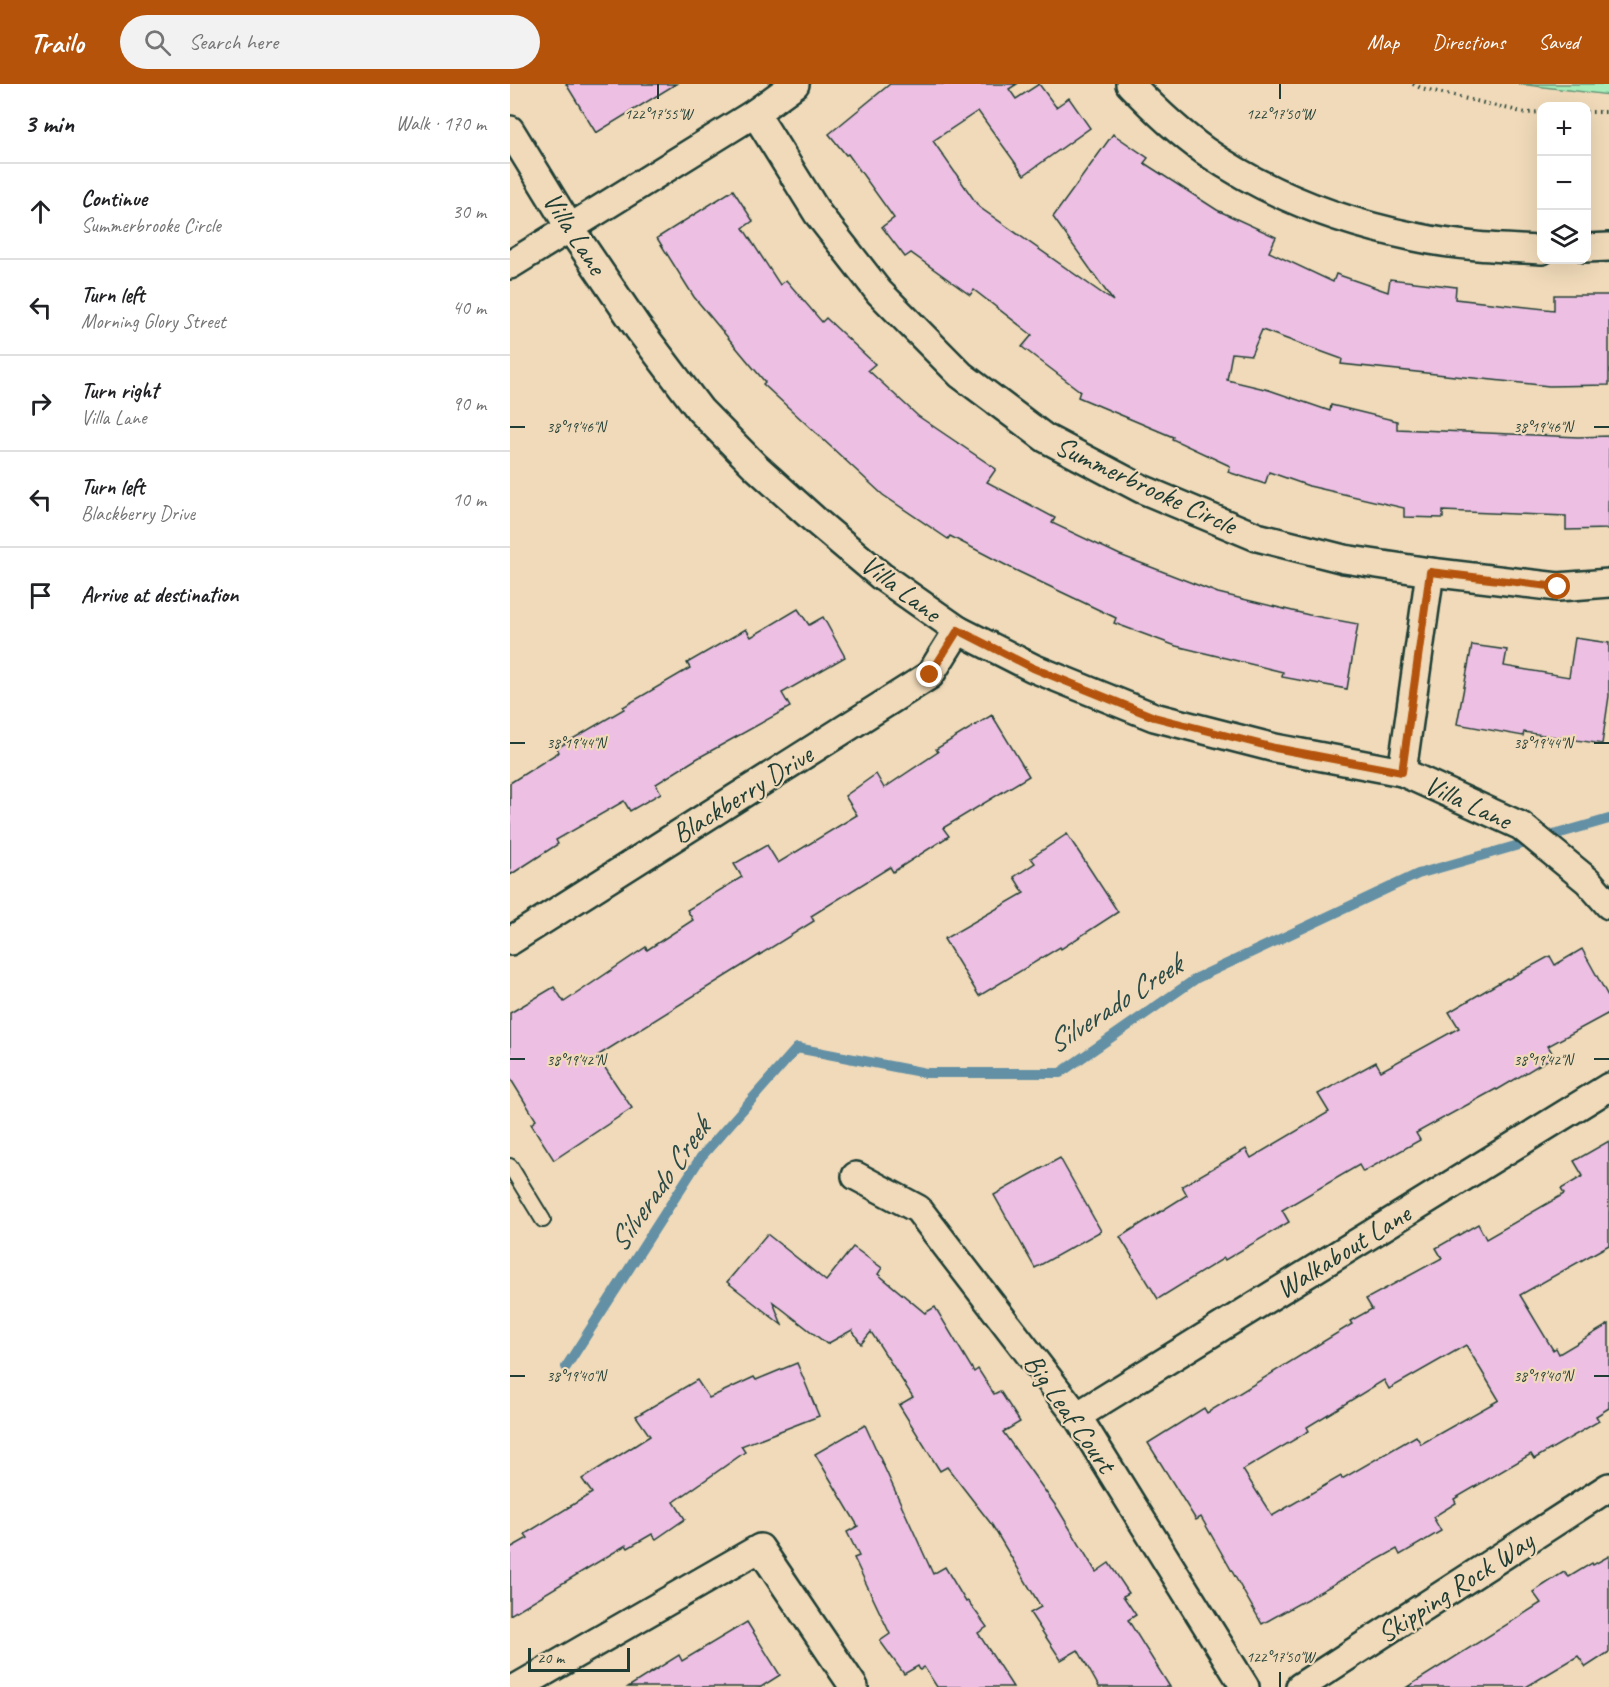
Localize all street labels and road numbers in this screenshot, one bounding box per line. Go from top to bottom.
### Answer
street label: Villa Lane [535,185,616,283]
street label: Summerbrooke Circle [1050,428,1244,543]
street label: Villa Lane [854,546,950,631]
street label: Blackberry Drive [665,736,821,851]
street label: Villa Lane [1419,767,1519,838]
street label: Walkabout Lane [1269,1195,1418,1306]
street label: Big Leaf Court [1016,1347,1125,1482]
street label: Skipping Rock Way [1370,1522,1542,1651]

